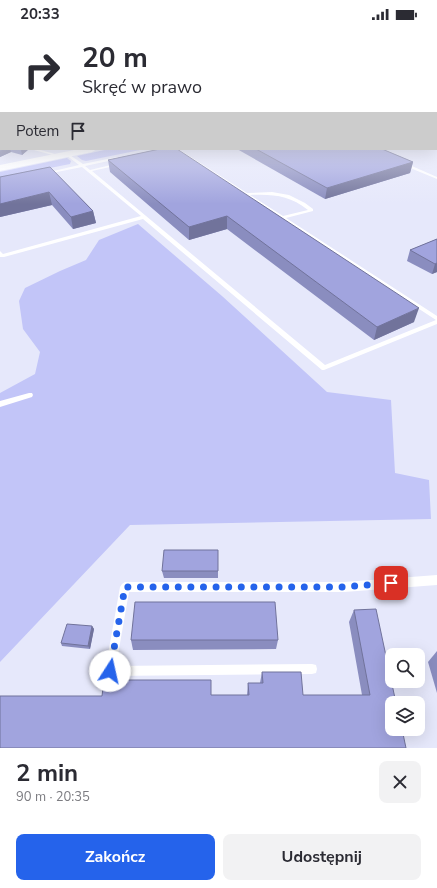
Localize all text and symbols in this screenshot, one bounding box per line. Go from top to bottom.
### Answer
text: 20:33 [20,4,60,24]
text: 20 m [82,39,148,77]
icon: right [16,44,68,96]
text: Skręć w prawo [82,75,202,99]
icon: arrive [67,120,89,142]
text: Potem [16,121,59,141]
pin [374,566,408,600]
icon: arrive [380,572,402,594]
map controls [385,648,425,736]
button: search [385,648,425,688]
position arrow [89,650,131,692]
button: layers [385,696,425,736]
text: 2 min [16,757,78,789]
button: close [379,761,421,803]
text: 90 m · 20:35 [16,788,90,806]
button: Zakończ [16,834,215,880]
button: Udostępnij [223,834,421,880]

